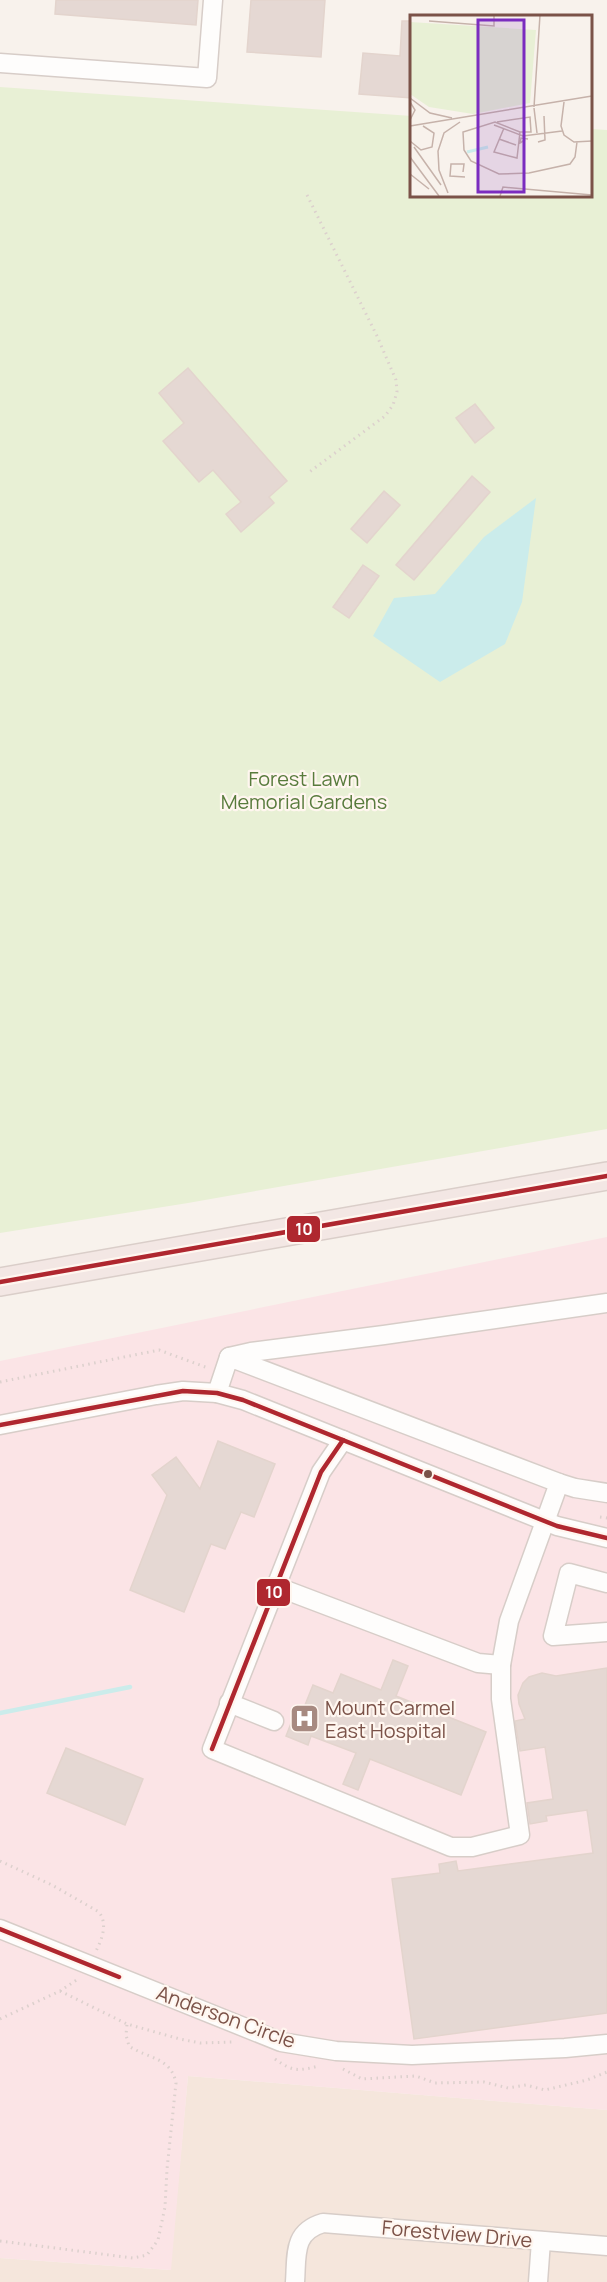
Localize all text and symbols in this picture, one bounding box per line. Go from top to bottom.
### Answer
inset map [410,15,592,196]
park label: Forest Lawn Memorial Gardens [221,765,387,815]
line badge: 10 [286,1215,321,1243]
text: 10 [295,1218,313,1240]
unlabelled marker [422,1468,434,1480]
line badge: 10 [256,1578,291,1607]
text: 10 [265,1581,283,1603]
place label: Mount Carmel East Hospital [325,1694,455,1744]
hospital icon: Mount Carmel East Hospital [288,1703,320,1735]
street label: Anderson Circle [153,1979,299,2054]
street label: Forestview Drive [381,2213,533,2254]

